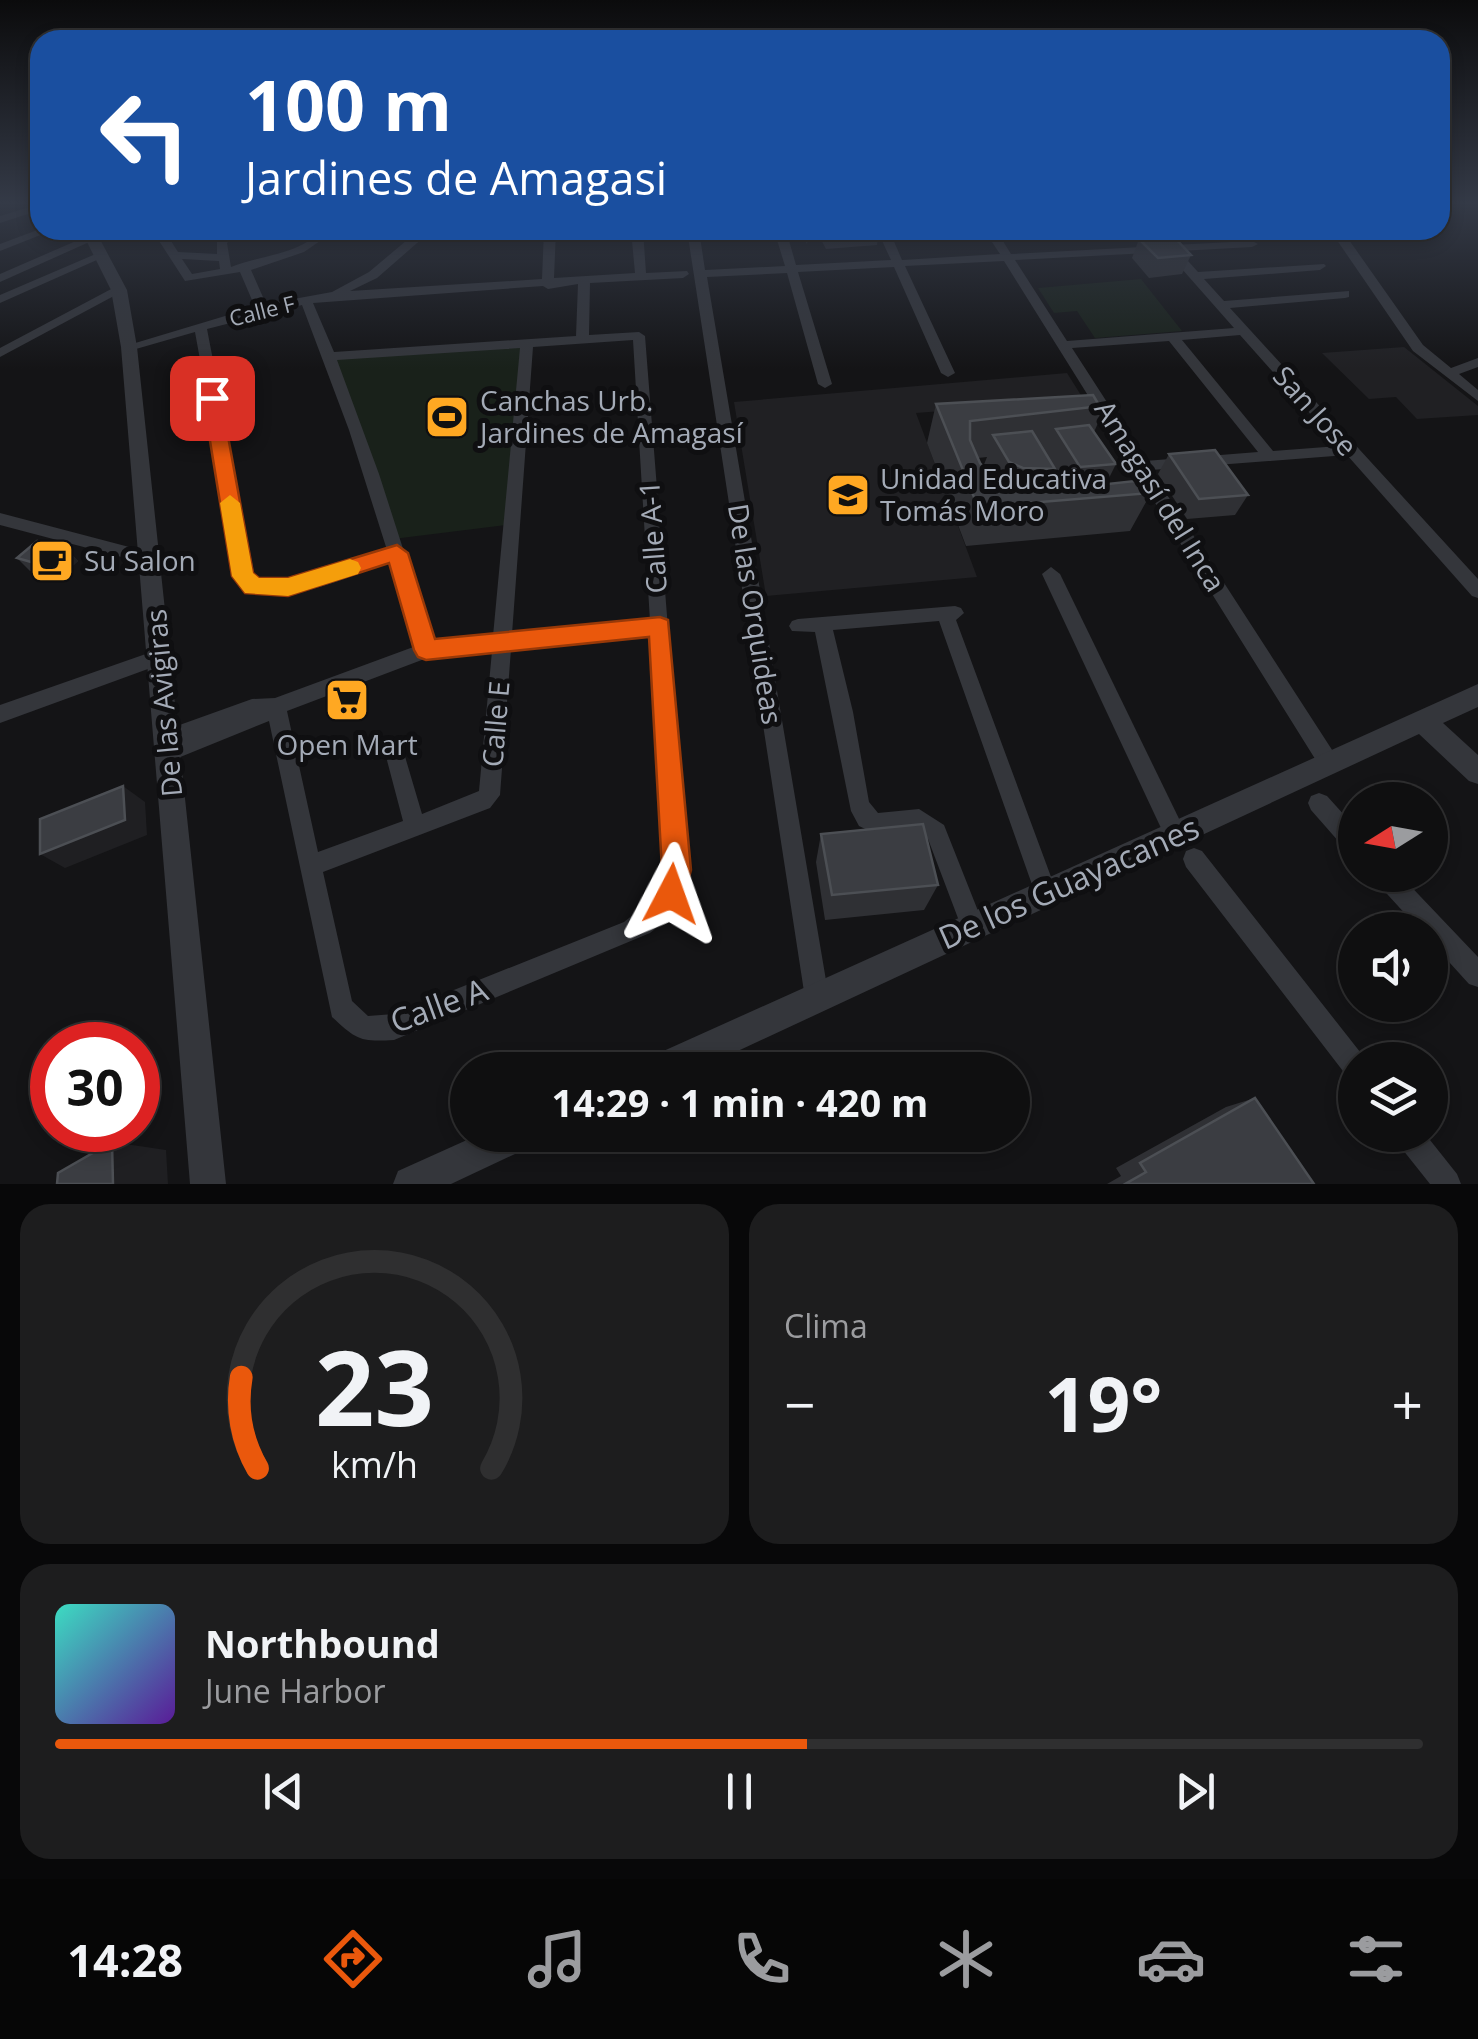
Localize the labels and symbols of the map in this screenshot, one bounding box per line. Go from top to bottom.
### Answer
street label: Calle F [226,287,298,333]
pin [170,356,255,441]
street label: San Jose [1265,357,1366,463]
place label: Canchas Urb. Jardines de Amagasí [477,381,744,451]
street label: Amagasí del Inca [1087,393,1235,598]
sports icon: Canchas Urb. Jardines de Amagasí [424,394,470,440]
place label: Unidad Educativa Tomás Moro [880,459,1107,529]
school or university icon: Unidad Educativa Tomás Moro [825,472,871,518]
street label: Calle A-1 [629,479,675,595]
street label: De las Orquideas [720,501,792,727]
cafe icon: Su Salon [29,538,75,584]
place label: Su Salon [84,541,196,579]
street label: De las Avigiras [136,608,190,798]
supermarket icon: Open Mart [324,677,370,723]
street label: Calle E [472,679,518,768]
place label: Open Mart [276,725,418,763]
north arrow [1338,782,1448,892]
street label: De los Guayacanes [931,805,1205,958]
position arrow [619,842,723,946]
street label: Calle A [384,967,494,1042]
speed limit sign: 30 [30,1022,160,1152]

